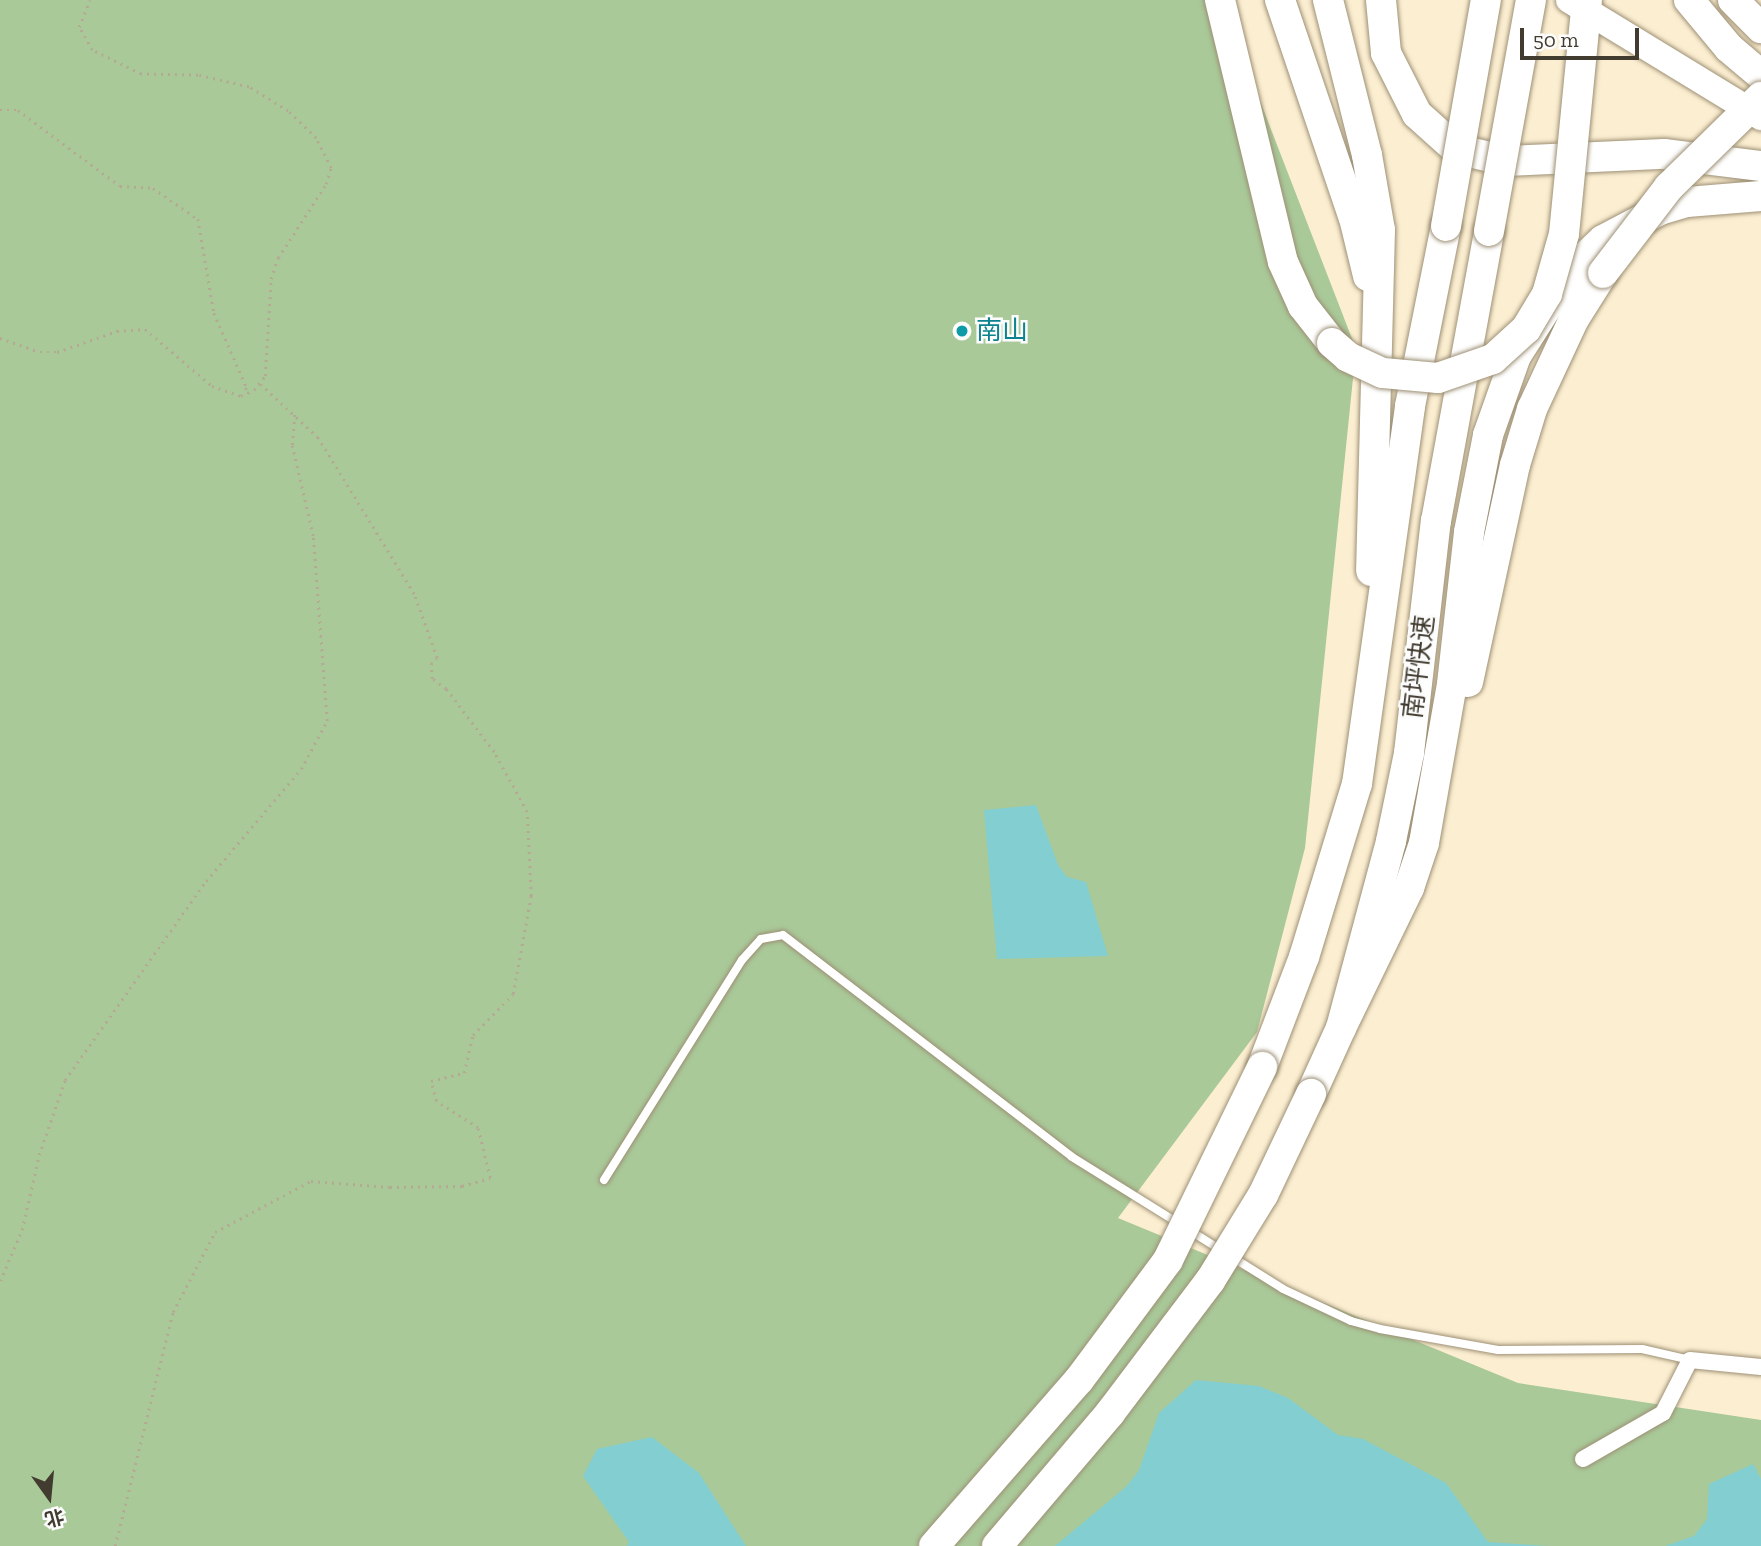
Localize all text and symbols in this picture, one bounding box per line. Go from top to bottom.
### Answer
scale bar [1523,14,1642,58]
text: 50 m [1533,27,1579,52]
place label: 南山 [976,315,1028,347]
marker: 南山 [954,323,970,339]
street label: 南坪快速 [1397,613,1441,721]
north arrow [14,1462,84,1532]
text: 北 [42,1504,67,1531]

